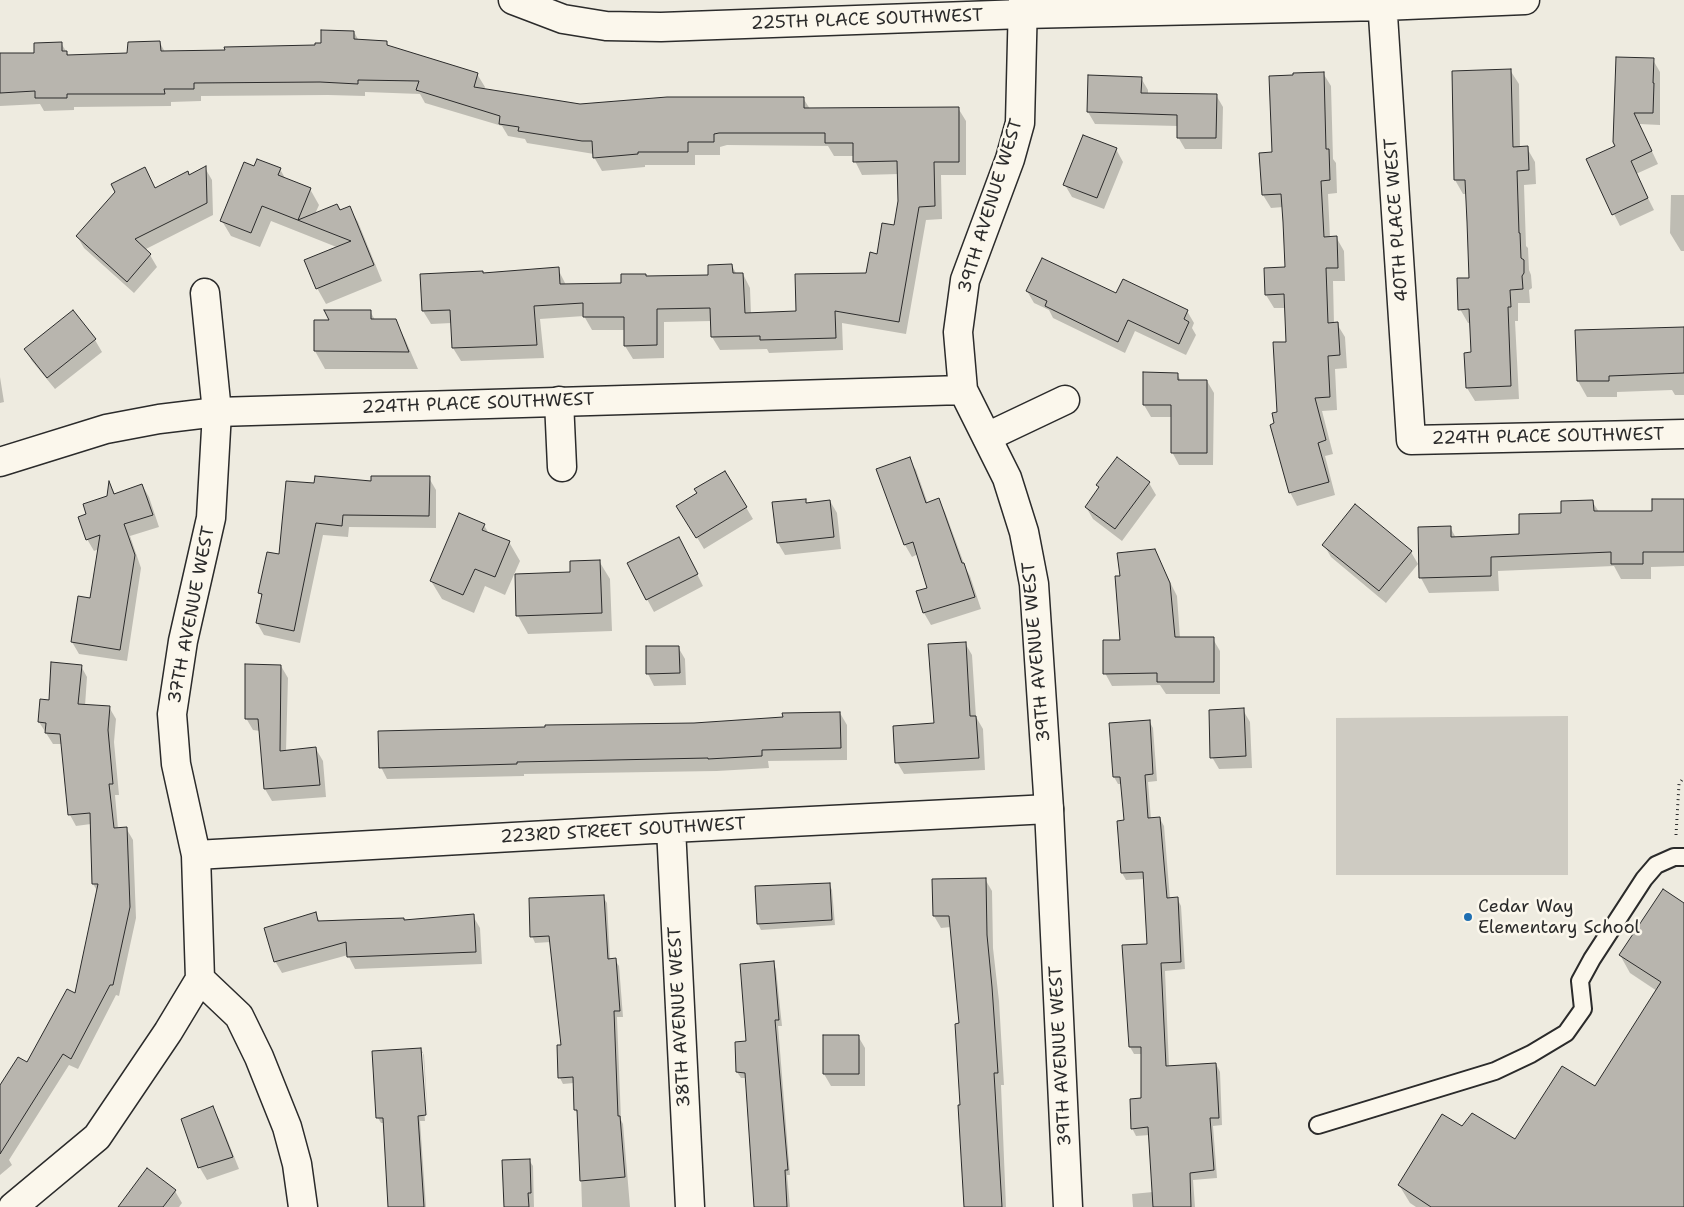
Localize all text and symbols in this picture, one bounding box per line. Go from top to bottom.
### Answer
street label: 225TH PLACE SOUTHWEST [750,5,984,35]
street label: 39TH AVENUE WEST [954,116,1028,296]
street label: 40TH PLACE WEST [1380,137,1414,303]
street label: 224TH PLACE SOUTHWEST [361,389,595,419]
street label: 224TH PLACE SOUTHWEST [1431,424,1665,450]
street label: 37TH AVENUE WEST [164,524,220,706]
street label: 39TH AVENUE WEST [1018,561,1056,743]
street label: 223RD STREET SOUTHWEST [500,814,746,848]
place label: Cedar Way Elementary School [1478,896,1640,939]
marker: Cedar Way Elementary School [1462,911,1474,923]
street label: 38TH AVENUE WEST [664,926,696,1108]
street label: 39TH AVENUE WEST [1045,965,1077,1147]

